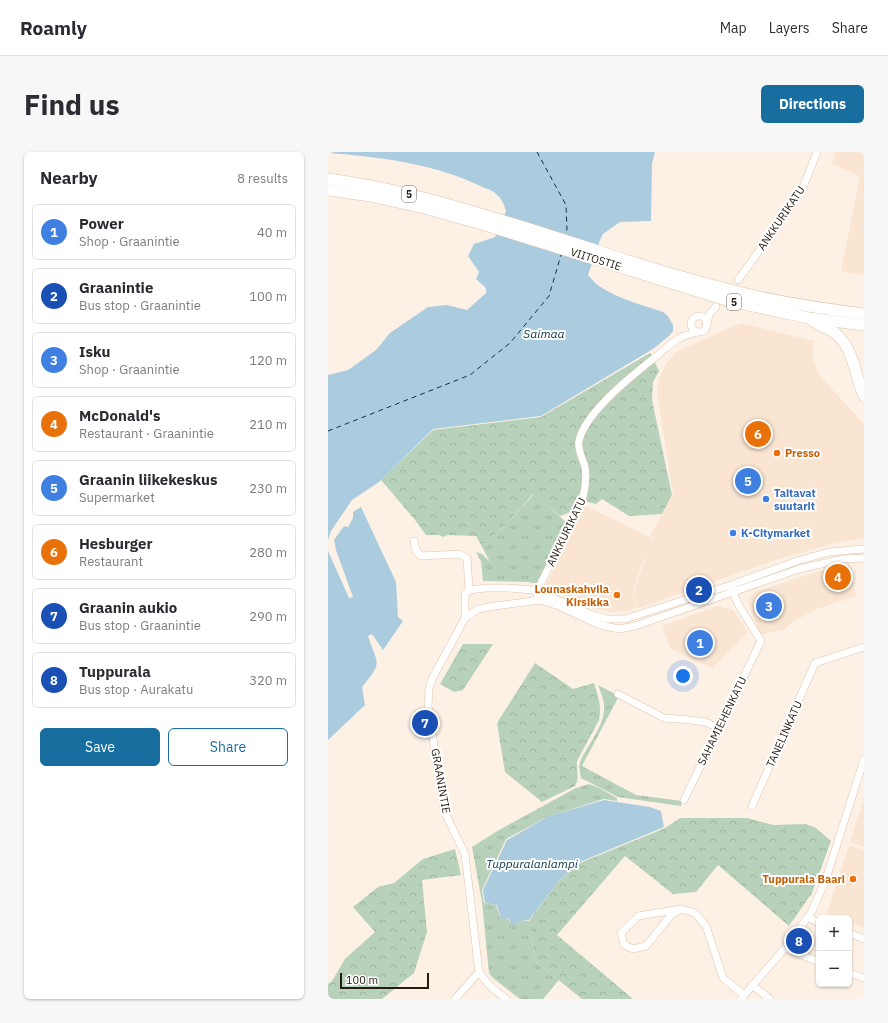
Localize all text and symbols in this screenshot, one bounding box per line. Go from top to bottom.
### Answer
text: Roamly [20,16,87,40]
text: Map [720,19,747,37]
text: Layers [769,19,810,37]
text: Share [832,19,868,37]
button: Directions [761,85,864,123]
text: Find us [24,86,120,123]
text: Nearby [40,167,98,189]
text: 8 results [237,170,288,187]
street label: ANKKURIKATU [754,183,808,253]
road number: 5 [402,186,416,202]
text: Power [79,214,124,233]
text: 1 [50,224,58,241]
text: 40 m [257,224,287,241]
text: Shop · Graanintie [79,233,180,250]
street label: VIITOSTIE [569,245,623,273]
text: Graanintie [79,278,153,297]
text: 2 [50,288,58,305]
text: 100 m [249,288,287,305]
road number: 5 [727,294,741,310]
text: Bus stop · Graanintie [79,297,201,314]
water label: Saimaa [523,326,565,341]
text: Isku [79,342,110,361]
text: 3 [50,352,58,369]
text: 120 m [249,352,287,369]
text: Shop · Graanintie [79,361,180,378]
text: McDonald's [79,406,161,425]
text: 4 [50,416,58,433]
text: 210 m [249,416,287,433]
pin: 6 [745,419,771,449]
text: Restaurant · Graanintie [79,425,214,442]
place label: Presso [785,446,820,460]
marker: Presso [772,448,782,458]
pin: 5 [735,466,761,496]
text: Graanin liikekeskus [79,470,217,489]
text: 5 [50,480,58,497]
text: 230 m [249,480,287,497]
place label: Taitavat suutarit [774,486,816,513]
text: Supermarket [79,489,155,506]
marker: Taitavat suutarit [761,494,771,504]
street label: ANKKURIKATU [543,495,589,569]
place label: K-Citymarket [741,526,810,540]
marker: K-Citymarket [728,528,738,538]
text: Hesburger [79,534,152,553]
text: 6 [50,544,58,561]
text: 280 m [249,544,287,561]
text: Restaurant [79,553,143,570]
pin: 4 [825,562,851,592]
pin: 2 [686,575,712,605]
place label: Lounaskahvila Kirsikka [534,582,609,609]
marker: Lounaskahvila Kirsikka [612,590,622,600]
pin: 3 [756,591,782,621]
text: Graanin aukio [79,598,177,617]
text: 7 [50,608,58,625]
text: 290 m [249,608,287,625]
text: Bus stop · Graanintie [79,617,201,634]
pin: 1 [687,628,713,658]
text: Tuppurala [79,662,151,681]
your location [673,666,693,686]
text: 8 [50,672,58,689]
text: 320 m [249,672,287,689]
street label: SAHAMIEHENKATU [694,674,750,768]
text: Bus stop · Aurakatu [79,681,193,698]
street label: TANELINKATU [763,698,805,770]
pin: 7 [412,708,438,738]
button: Save [40,728,160,766]
button: Share [168,728,288,766]
street label: GRAANINTIE [428,747,454,815]
water label: Tuppuralanlampi [486,856,579,871]
place label: Tuppurala Baari [762,872,845,886]
marker: Tuppurala Baari [848,874,858,884]
map controls [816,915,852,987]
button: + [816,915,852,951]
pin: 8 [786,926,812,956]
button: − [816,951,852,987]
scale bar [340,971,429,990]
text: 100 m [346,973,378,987]

